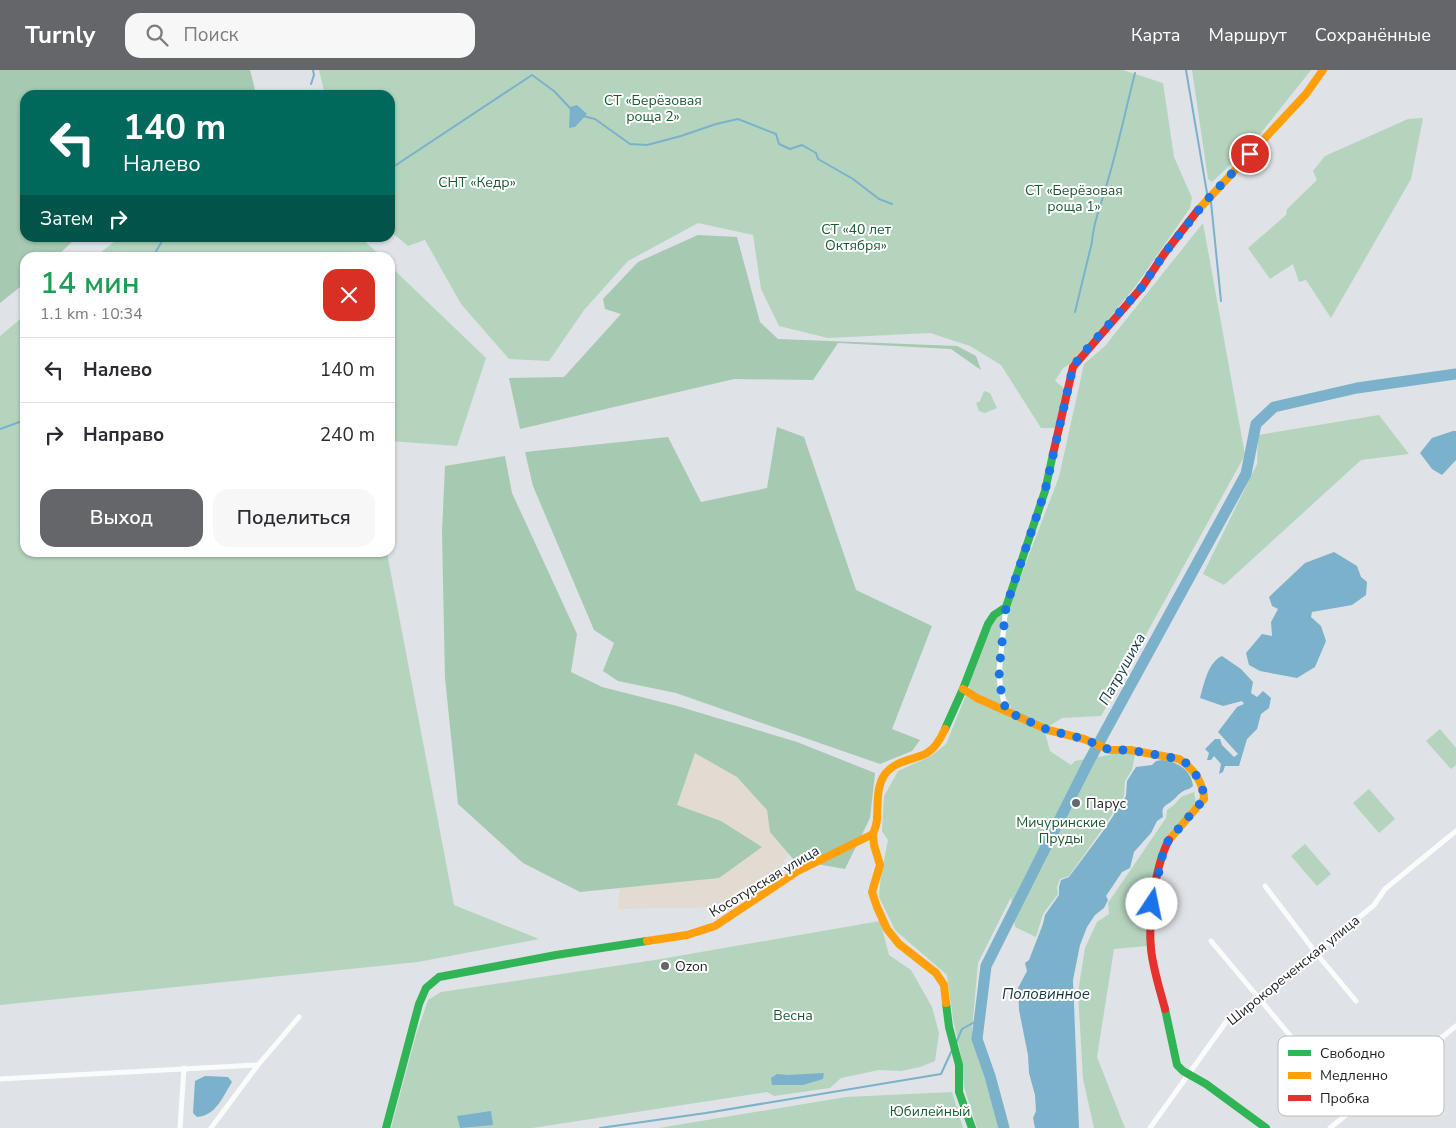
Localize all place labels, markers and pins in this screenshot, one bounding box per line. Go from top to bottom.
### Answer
pin [1229,133,1271,175]
place label: Парус [1086,794,1127,813]
marker: Парус [1070,797,1082,809]
place label: Ozon [675,957,708,976]
marker: Ozon [659,960,671,972]

